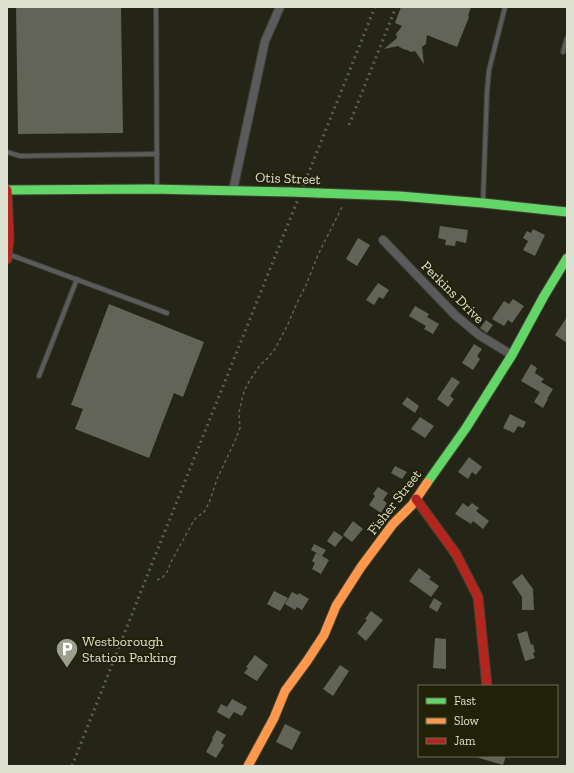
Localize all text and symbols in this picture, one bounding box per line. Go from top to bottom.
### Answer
street label: Otis Street [255,169,322,188]
street label: Perkins Drive [418,257,488,328]
street label: Fisher Street [364,466,426,538]
place label: Westborough Station Parking [82,633,177,666]
parking icon: Westborough Station Parking [54,636,80,669]
legend [418,685,558,757]
text: Fast [454,694,477,708]
text: Slow [454,714,480,728]
text: Jam [454,734,476,748]

